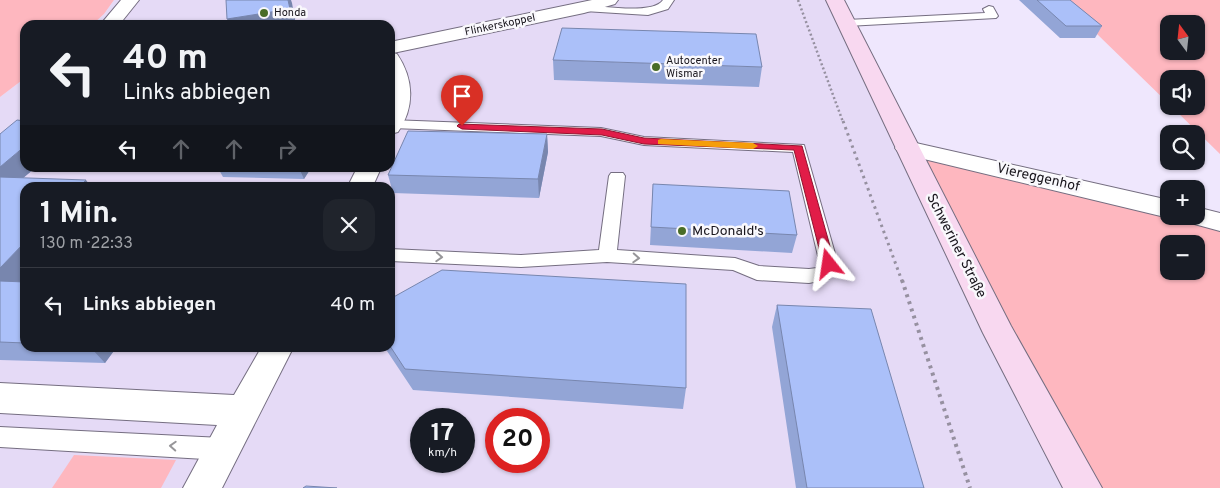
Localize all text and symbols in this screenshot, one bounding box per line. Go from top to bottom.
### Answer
place label: Honda [274,6,306,20]
marker: Honda [258,7,270,19]
street label: Flinkerskoppel [463,11,537,39]
north arrow [1160,15,1205,60]
map controls [1160,15,1205,280]
text: 40 m [123,37,208,81]
icon: left [40,40,105,105]
place label: Autocenter Wismar [666,54,723,81]
marker: Autocenter Wismar [650,61,662,73]
button: sound [1160,70,1205,115]
pin [441,75,483,126]
text: Links abbiegen [123,80,271,107]
icon: arrive [448,82,476,110]
button: search [1160,125,1205,170]
icon: left [114,135,142,163]
icon: ahead [167,135,195,163]
icon: ahead [220,135,248,163]
icon: right [273,135,301,163]
street label: Viereggenhof [995,160,1082,196]
button: + [1160,180,1205,225]
street label: Schweriner Straße [922,191,990,301]
text: 1 Min. [40,196,118,233]
button: close [323,199,375,251]
place label: McDonald's [692,223,764,240]
marker: McDonald's [676,225,688,237]
text: 130 m · 22:33 [40,234,133,254]
button: − [1160,235,1205,280]
position arrow [802,237,854,289]
one-way arrow [435,252,443,263]
one-way arrow [632,253,640,264]
icon: left [40,291,68,319]
text: Links abbiegen [83,293,216,317]
text: 40 m [330,293,375,317]
speed limit sign: 20 [485,408,550,473]
text: 17 [431,418,454,450]
one-way arrow [169,441,177,452]
text: km/h [428,445,457,461]

